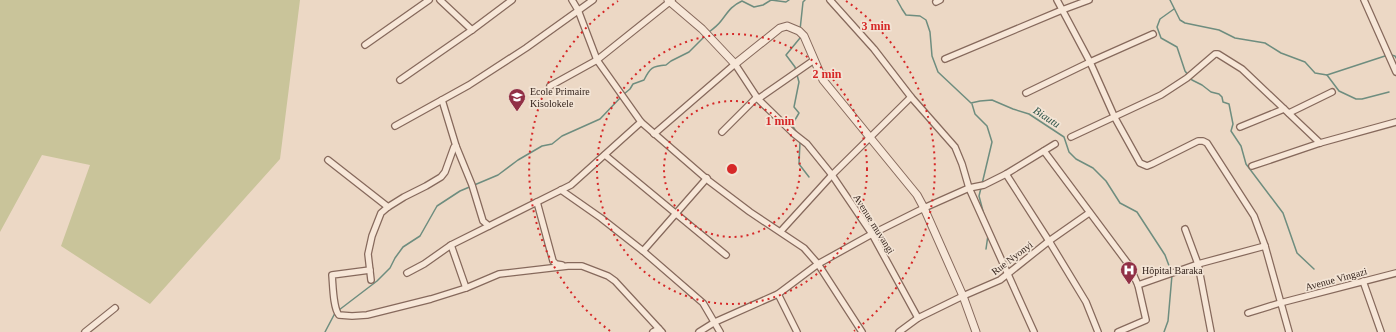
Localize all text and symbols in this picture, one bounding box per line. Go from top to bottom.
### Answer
text: 3 min [861,19,891,33]
text: 2 min [812,67,842,81]
place label: Ecole Primaire Kisolokele [530,86,590,109]
school or university icon: Ecole Primaire Kisolokele [507,87,527,112]
water label: Biautu [1031,104,1063,130]
text: 1 min [765,114,795,128]
centre of rings [725,162,739,176]
street label: Avenue muvangi [851,192,897,256]
street label: Rue Nyonyi [989,239,1035,277]
hospital icon: Hôpital Baraka [1119,260,1139,285]
place label: Hôpital Baraka [1142,265,1203,276]
street label: Avenue Vingazi [1304,265,1368,293]

